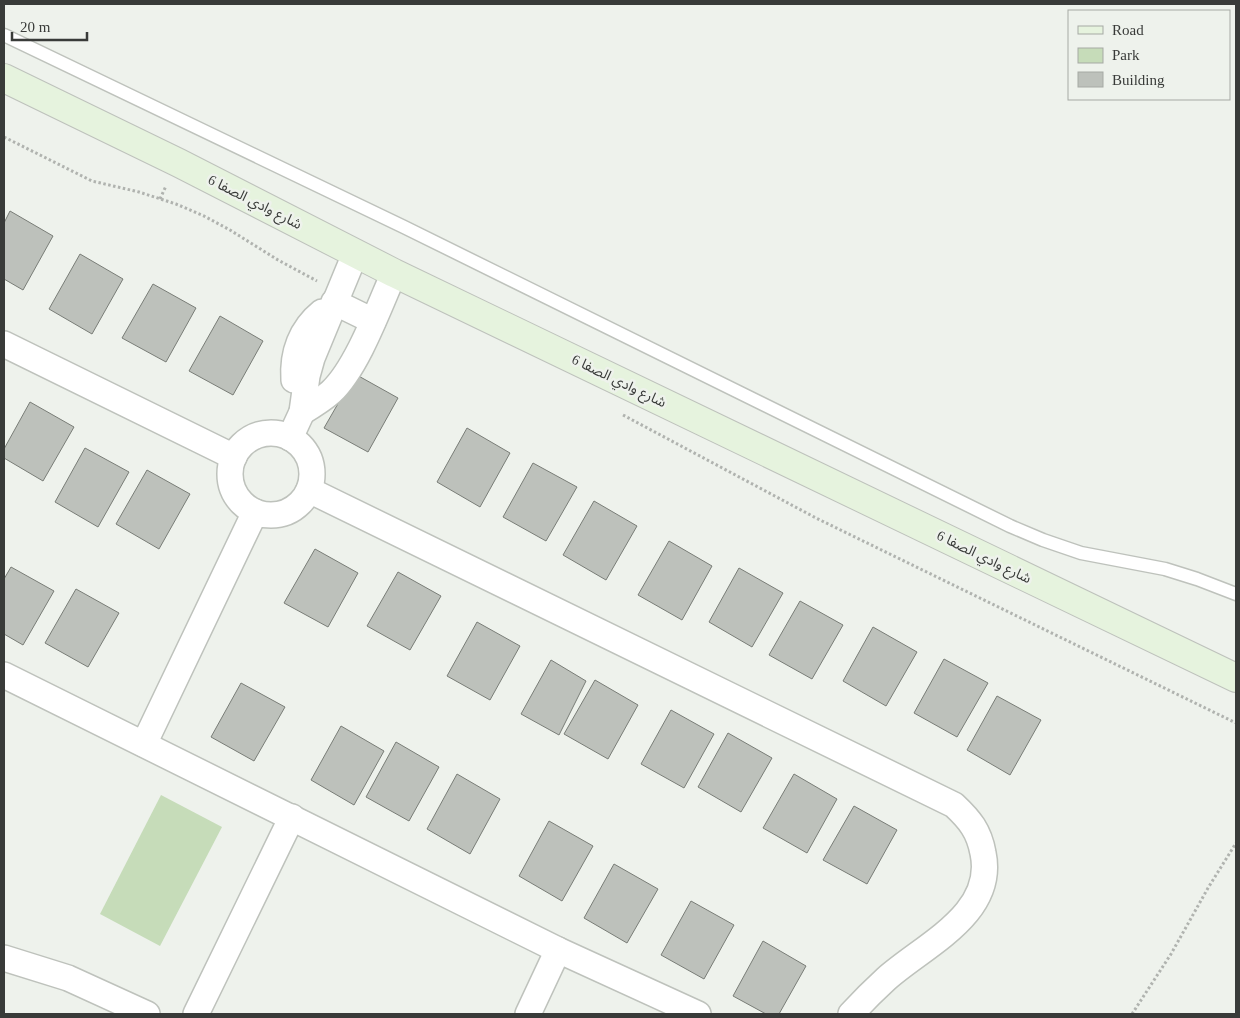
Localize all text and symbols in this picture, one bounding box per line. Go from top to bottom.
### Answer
scale bar [12,10,88,42]
legend [1068,10,1230,100]
text: 20 m [20,19,51,35]
text: Road [1112,22,1144,38]
text: Park [1112,47,1140,63]
text: Building [1112,72,1165,88]
street label: شارع وادي الصفا 6 [204,172,304,235]
street label: شارع وادي الصفا 6 [568,352,669,413]
street label: شارع وادي الصفا 6 [933,528,1034,589]

